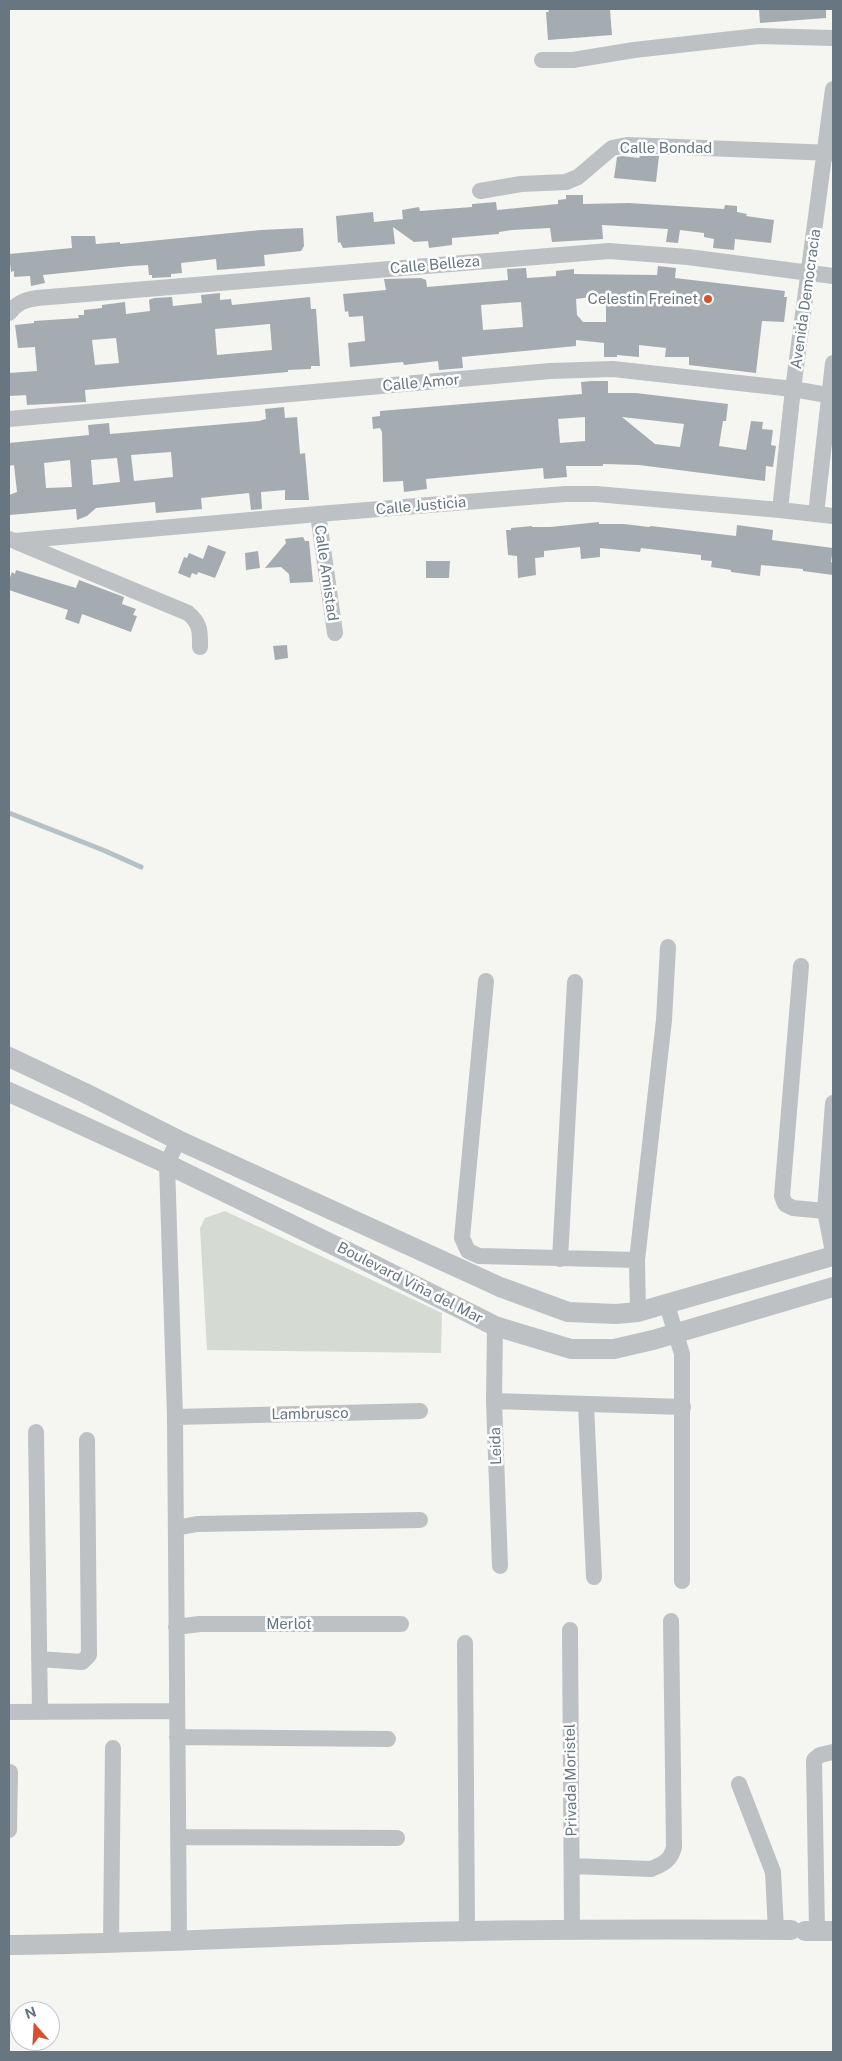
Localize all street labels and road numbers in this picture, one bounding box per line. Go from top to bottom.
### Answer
street label: Calle Bondad [620,139,712,157]
street label: Avenida Democracia [787,228,825,370]
street label: Calle Belleza [389,252,481,278]
street label: Calle Amor [382,371,460,395]
street label: Calle Justicia [375,493,467,519]
street label: Calle Amistad [310,524,342,622]
street label: Boulevard Viña del Mar [334,1238,486,1328]
street label: Lambrusco [271,1404,349,1424]
street label: Leida [486,1427,506,1465]
street label: Merlot [266,1615,312,1633]
street label: Privada Moristel [561,1723,581,1837]

